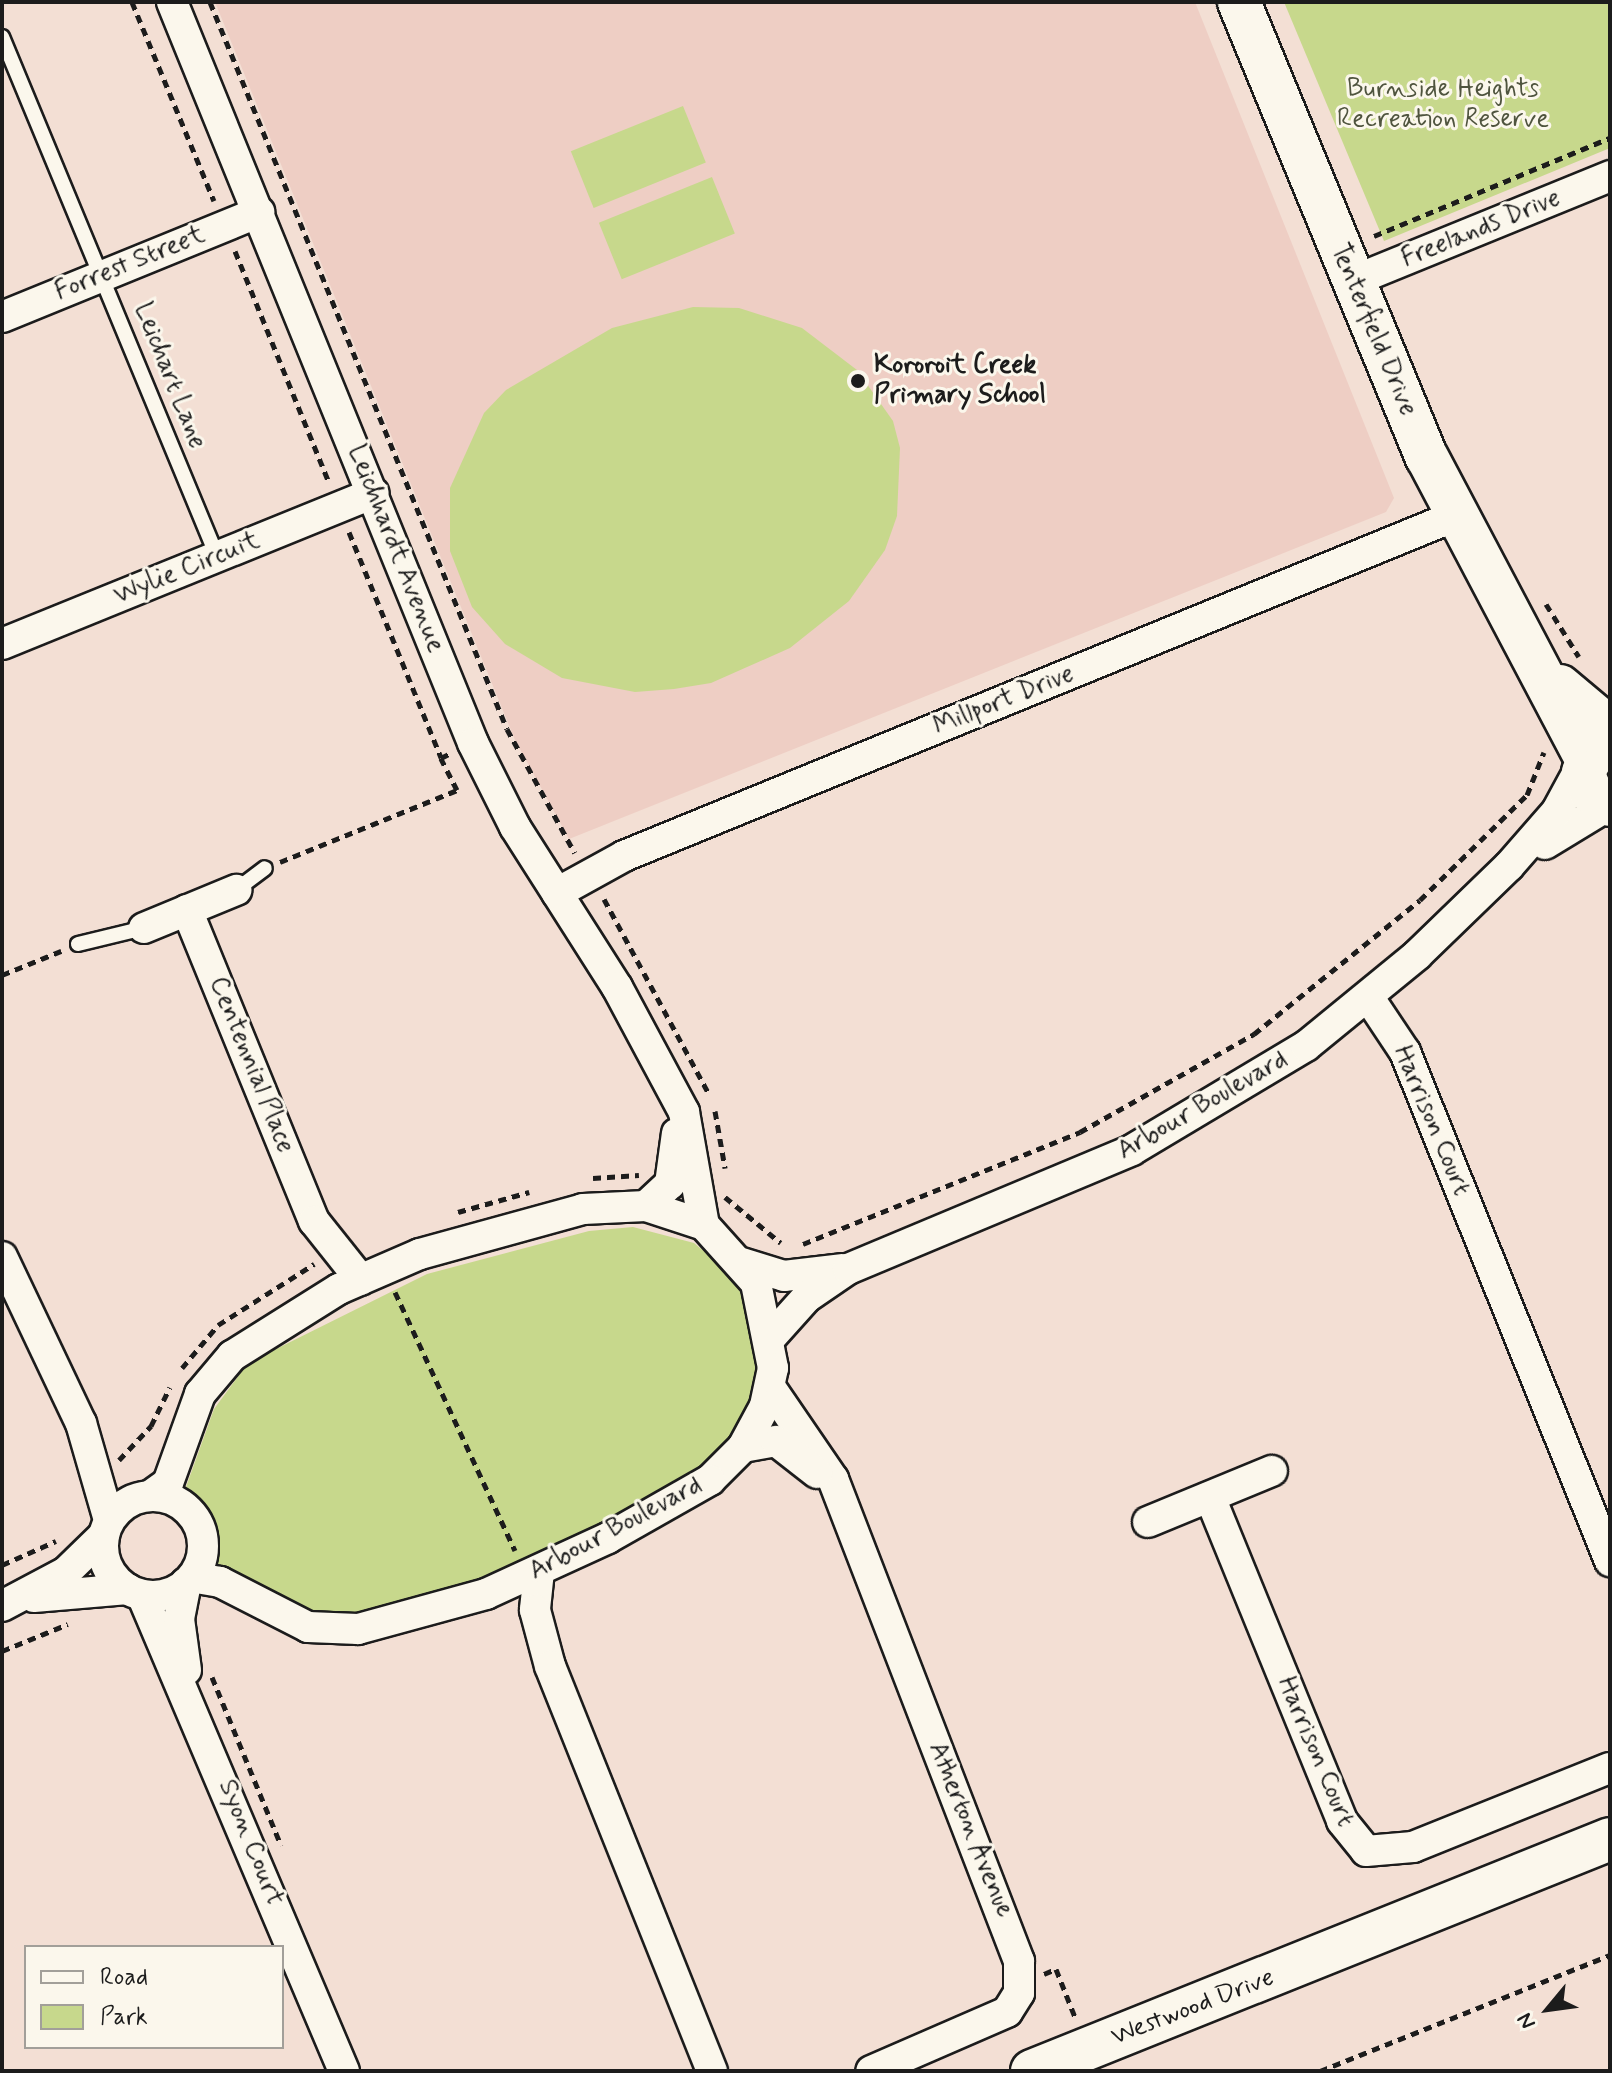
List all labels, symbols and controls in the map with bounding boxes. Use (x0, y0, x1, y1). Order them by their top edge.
park label: Burnside Heights Recreation Reserve (1336, 74, 1550, 136)
street label: Freelands Drive (1397, 183, 1565, 275)
street label: Forrest Street (50, 220, 210, 308)
street label: Tenterfield Drive (1323, 240, 1423, 420)
street label: Leichart Lane (125, 298, 213, 454)
place label: Kororoit Creek Primary School (874, 350, 1046, 412)
marker: Kororoit Creek Primary School (849, 372, 867, 390)
street label: Leichhardt Avenue (341, 444, 449, 654)
street label: Wylie Circuit (112, 527, 262, 611)
street label: Millport Drive (929, 659, 1079, 743)
street label: Centennial Place (201, 972, 301, 1158)
street label: Harrison Court (1384, 1039, 1478, 1203)
street label: Arbour Boulevard (1112, 1045, 1294, 1167)
street label: Arbour Boulevard (524, 1470, 708, 1588)
street label: Harrison Court (1268, 1670, 1362, 1834)
street label: Atherton Avenue (920, 1736, 1020, 1924)
street label: Syon Court (211, 1778, 289, 1908)
legend (24, 1945, 284, 2049)
text: Road (100, 1962, 148, 1993)
street label: Westwood Drive (1108, 1963, 1278, 2053)
north arrow (1508, 1969, 1588, 2049)
text: Park (100, 2002, 148, 2033)
text: N (1511, 2007, 1543, 2034)

